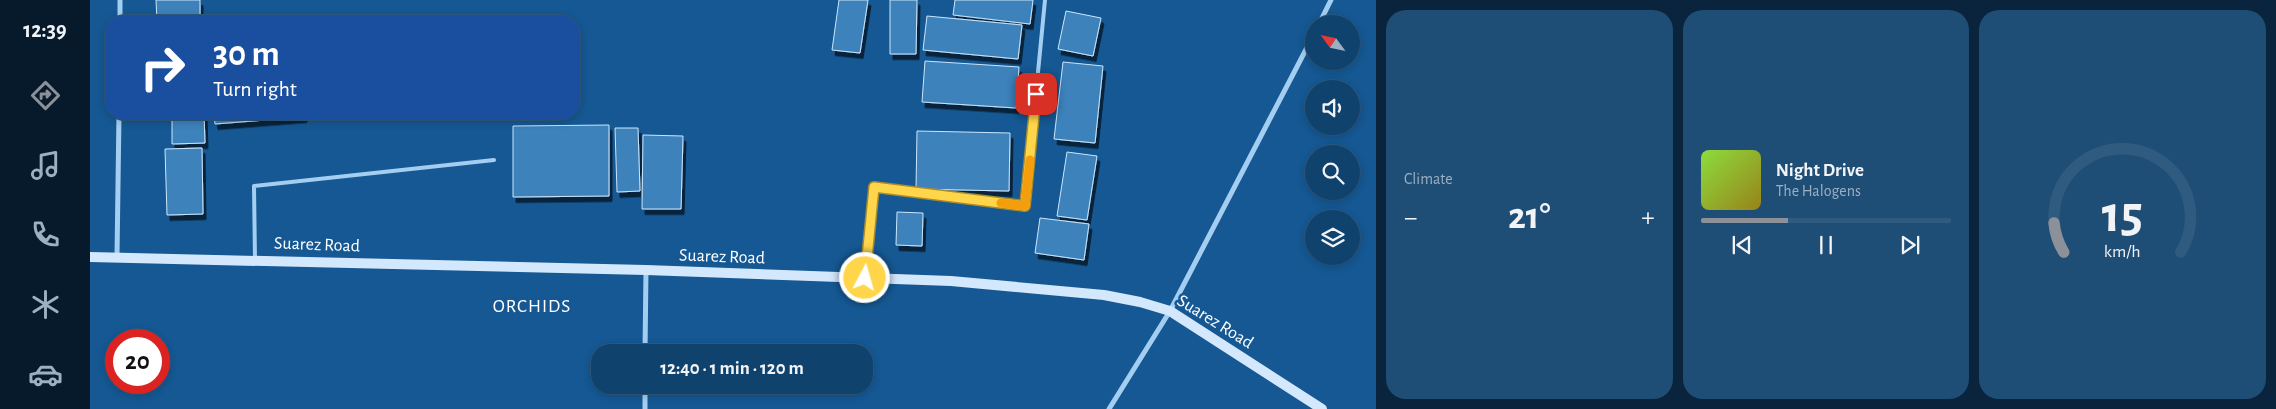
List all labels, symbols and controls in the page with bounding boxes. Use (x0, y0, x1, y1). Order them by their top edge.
north arrow (1305, 15, 1360, 70)
map controls (1305, 15, 1360, 265)
text: 12:39 (23, 19, 67, 41)
icon: right (130, 35, 195, 100)
text: 30 m (213, 37, 280, 72)
pin (1015, 73, 1057, 115)
icon: directions (28, 78, 63, 113)
text: Turn right (213, 78, 297, 100)
icon: arrive (1022, 80, 1050, 108)
button: sound (1305, 80, 1360, 135)
button: search (1305, 145, 1360, 200)
icon: music (28, 148, 63, 183)
text: Night Drive (1776, 161, 1864, 180)
text: Climate (1404, 171, 1453, 187)
text: The Halogens (1776, 183, 1861, 199)
text: 15 (2102, 189, 2143, 241)
text: 21° (1508, 198, 1551, 236)
text: − (1404, 204, 1417, 232)
text: + (1641, 204, 1655, 232)
button: layers (1305, 210, 1360, 265)
icon: phone (28, 217, 63, 252)
icon: previous (1728, 231, 1756, 259)
icon: pause (1812, 231, 1840, 259)
icon: next (1896, 231, 1924, 259)
street label: Suarez Road (274, 235, 360, 255)
text: km/h (2104, 243, 2141, 261)
street label: Suarez Road (679, 247, 765, 267)
position arrow (838, 251, 890, 303)
icon: climate (28, 287, 63, 322)
street label: Suarez Road (1174, 292, 1256, 352)
district label: ORCHIDS (493, 297, 571, 316)
speed limit sign: 20 (105, 329, 170, 394)
icon: car (28, 357, 63, 392)
text: 12:40 · 1 min · 120 m (660, 359, 804, 378)

